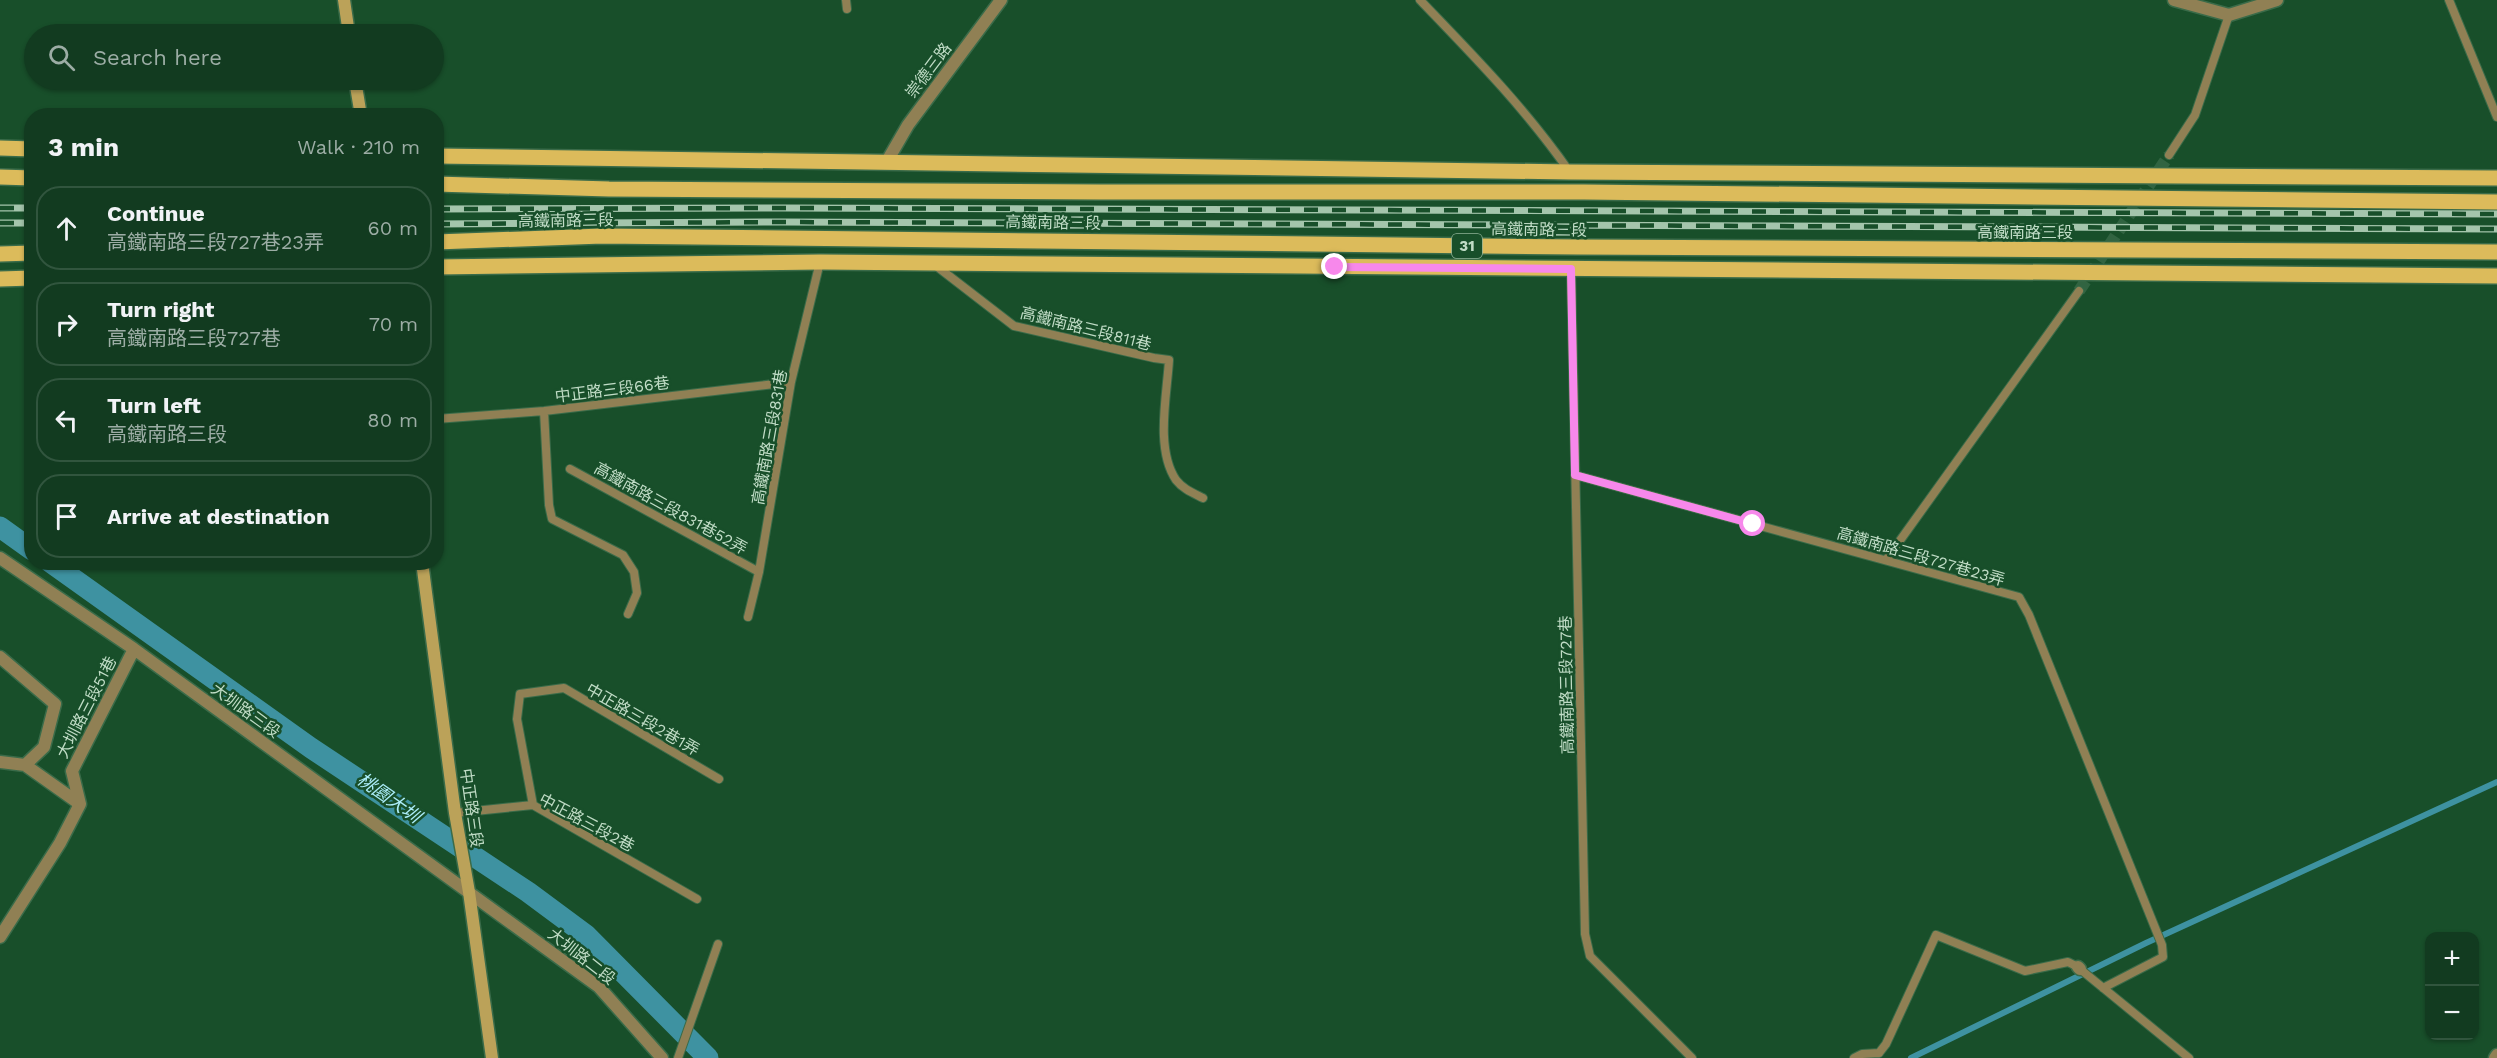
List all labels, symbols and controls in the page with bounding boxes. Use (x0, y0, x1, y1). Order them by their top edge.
search box (24, 24, 444, 90)
street label: 崇德三路 (902, 39, 955, 102)
icon: search (45, 41, 78, 74)
text: Search here (93, 45, 222, 70)
text: 3 min (48, 132, 119, 162)
text: Walk · 210 m (297, 135, 420, 159)
text: Continue (107, 201, 205, 226)
street label: 高鐵南路三段 (518, 210, 614, 231)
icon: ahead (50, 212, 83, 245)
street label: 高鐵南路三段 (1005, 212, 1101, 233)
text: 60 m (368, 216, 418, 240)
street label: 高鐵南路三段 (1491, 219, 1587, 240)
street label: 高鐵南路三段 (1977, 223, 2073, 242)
text: 高鐵南路三段727巷23弄 (107, 230, 324, 254)
road number: 31 (1452, 234, 1482, 258)
route end (1321, 253, 1347, 279)
text: Turn right (107, 297, 214, 322)
street label: 高鐵南路三段811巷 (1018, 303, 1153, 354)
icon: right (50, 308, 83, 341)
text: 70 m (369, 312, 418, 336)
text: 高鐵南路三段727巷 (107, 326, 281, 350)
street label: 高鐵南路三段831巷 (748, 368, 791, 506)
street label: 中正路三段66巷 (554, 373, 671, 406)
text: Turn left (107, 393, 201, 418)
icon: left (50, 404, 83, 437)
text: 80 m (367, 408, 418, 432)
text: 高鐵南路三段 (107, 422, 227, 446)
street label: 高鐵南路三段831巷52弄 (591, 458, 750, 558)
icon: arrive (50, 500, 83, 533)
text: Arrive at destination (107, 504, 330, 529)
route start (1739, 510, 1765, 536)
street label: 高鐵南路三段727巷23弄 (1835, 523, 2007, 590)
street label: 高鐵南路三段727巷 (1556, 615, 1577, 755)
street label: 大圳路三段51巷 (53, 653, 120, 761)
street label: 大圳路三段 (208, 679, 284, 742)
street label: 中正路三段2巷1弄 (583, 679, 703, 760)
street label: 中正路三段 (457, 767, 486, 849)
water label: 桃園大圳 (354, 768, 427, 829)
street label: 中正路三段2巷 (536, 789, 638, 856)
street label: 大圳路二段 (544, 924, 619, 989)
map controls (2425, 932, 2479, 1040)
button: + (2425, 932, 2479, 986)
button: − (2425, 986, 2479, 1040)

